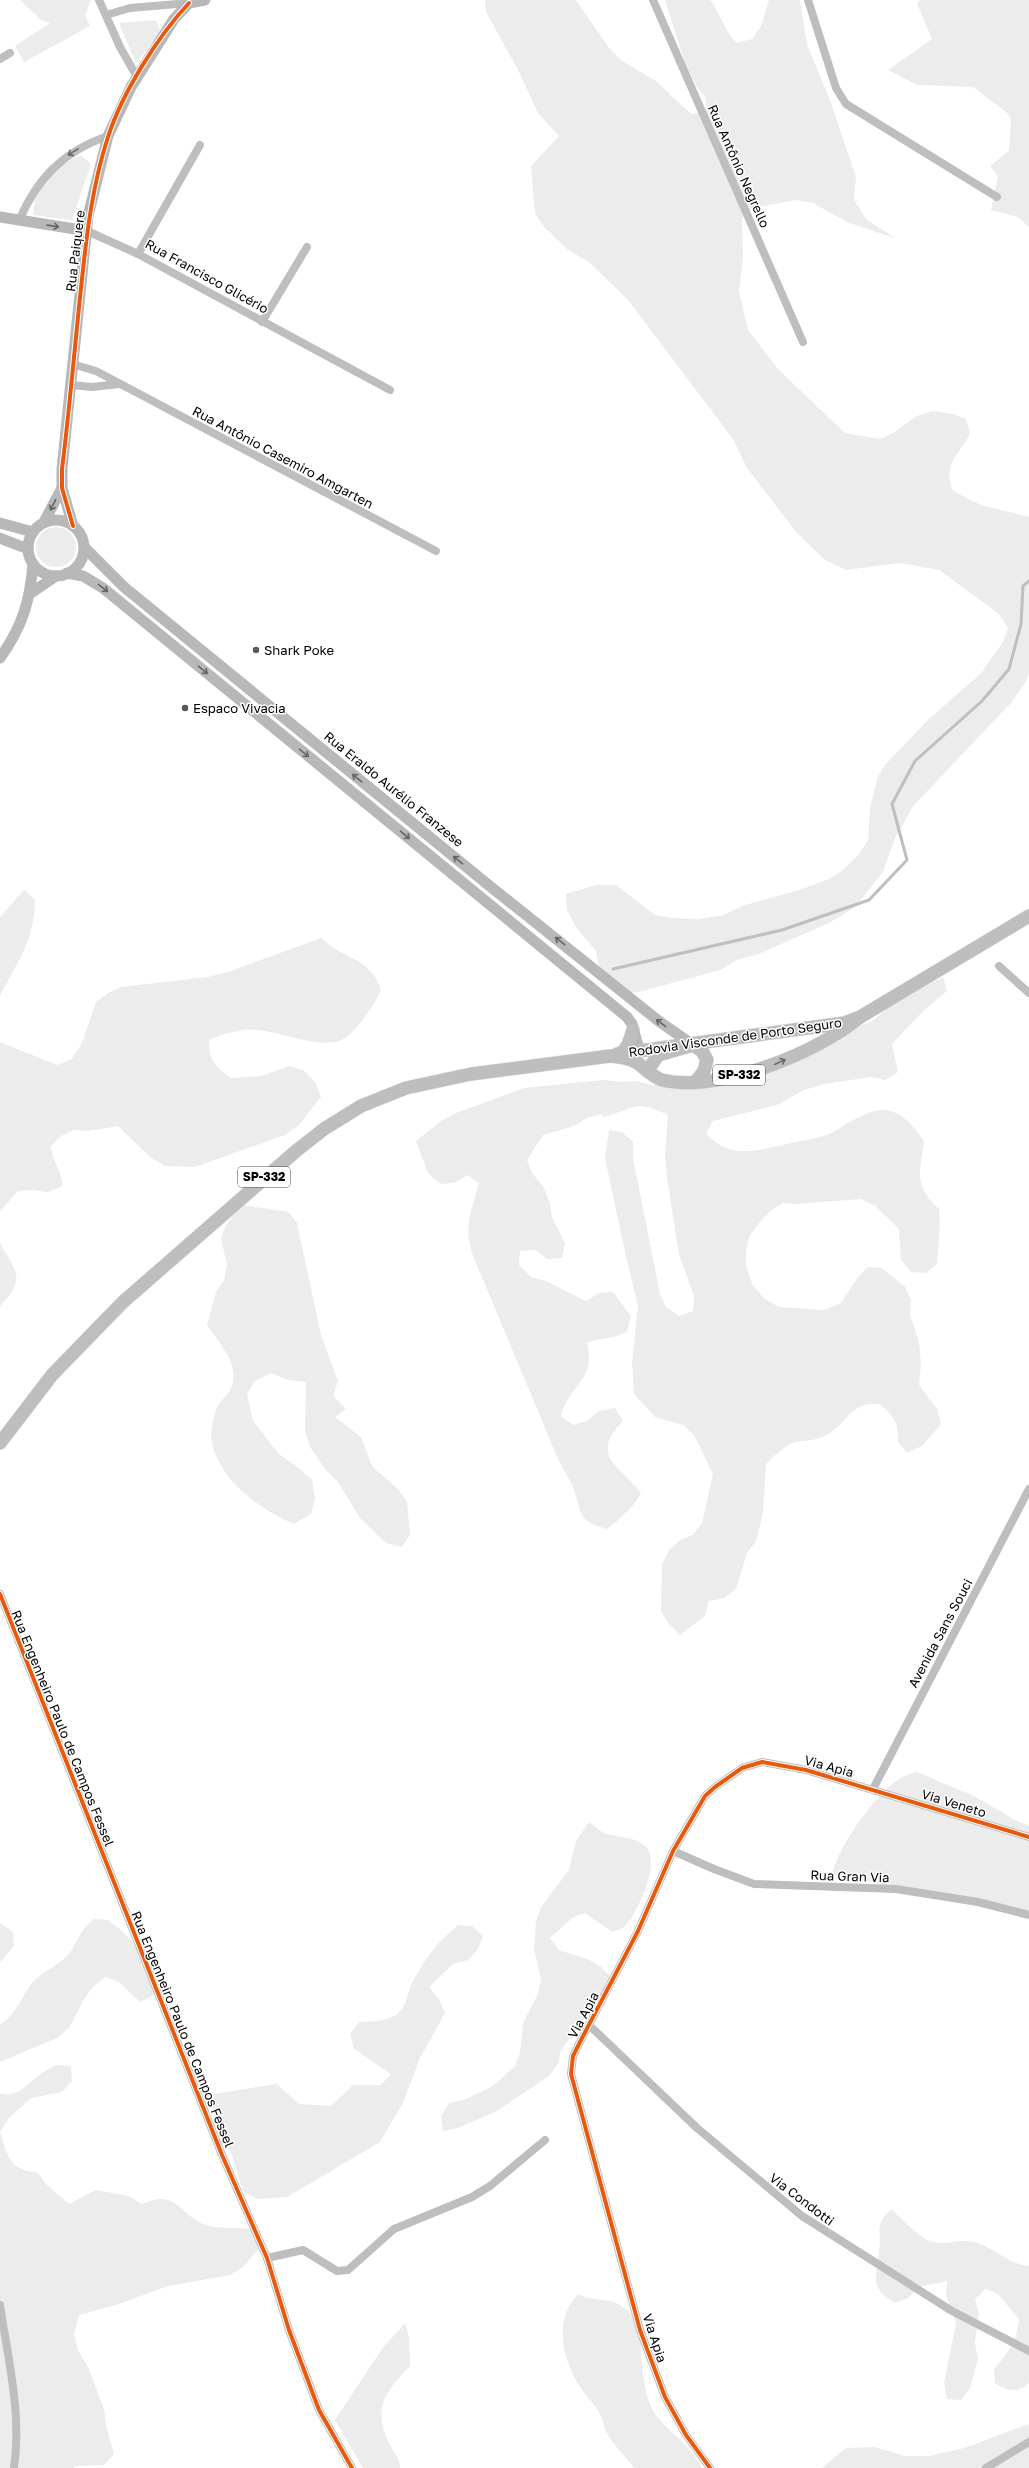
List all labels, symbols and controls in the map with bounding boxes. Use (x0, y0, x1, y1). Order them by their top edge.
street label: Rua Antônio Negrello (705, 102, 773, 230)
one-way arrow (67, 149, 79, 157)
street label: Rua Paiquere (62, 209, 88, 293)
one-way arrow (46, 222, 59, 230)
street label: Rua Francisco Glicério (143, 235, 272, 317)
street label: Rua Antônio Casemiro Amgarten (190, 402, 376, 512)
one-way arrow (49, 499, 56, 511)
one-way arrow (97, 584, 108, 592)
place label: Shark Poke (264, 642, 334, 658)
marker: Shark Poke (251, 645, 261, 655)
one-way arrow (198, 666, 208, 675)
place label: Espaco Vivacia (193, 700, 286, 716)
marker: Espaco Vivacia (180, 703, 190, 713)
street label: Rua Eraldo Aurélio Franzese (321, 728, 467, 850)
one-way arrow (298, 748, 309, 757)
one-way arrow (352, 773, 363, 782)
one-way arrow (399, 830, 410, 839)
one-way arrow (453, 856, 463, 865)
one-way arrow (554, 937, 565, 945)
street label: Rodovia Visconde de Porto Seguro (627, 1014, 843, 1060)
one-way arrow (655, 1019, 666, 1027)
one-way arrow (773, 1058, 785, 1065)
road number: SP-332 (713, 1065, 765, 1085)
road number: SP-332 (238, 1167, 290, 1187)
street label: Avenida Sans Souci (905, 1576, 975, 1690)
street label: Rua Engenheiro Paulo de Campos Fessel (8, 1608, 118, 1848)
street label: Via Apia (803, 1752, 855, 1780)
street label: Via Veneto (920, 1786, 988, 1820)
street label: Rua Gran Via (810, 1867, 890, 1885)
street label: Rua Engenheiro Paulo de Campos Fessel (128, 1909, 238, 2149)
street label: Via Apia (564, 1989, 602, 2041)
street label: Via Condotti (766, 2169, 838, 2229)
street label: Via Apia (640, 2312, 670, 2364)

